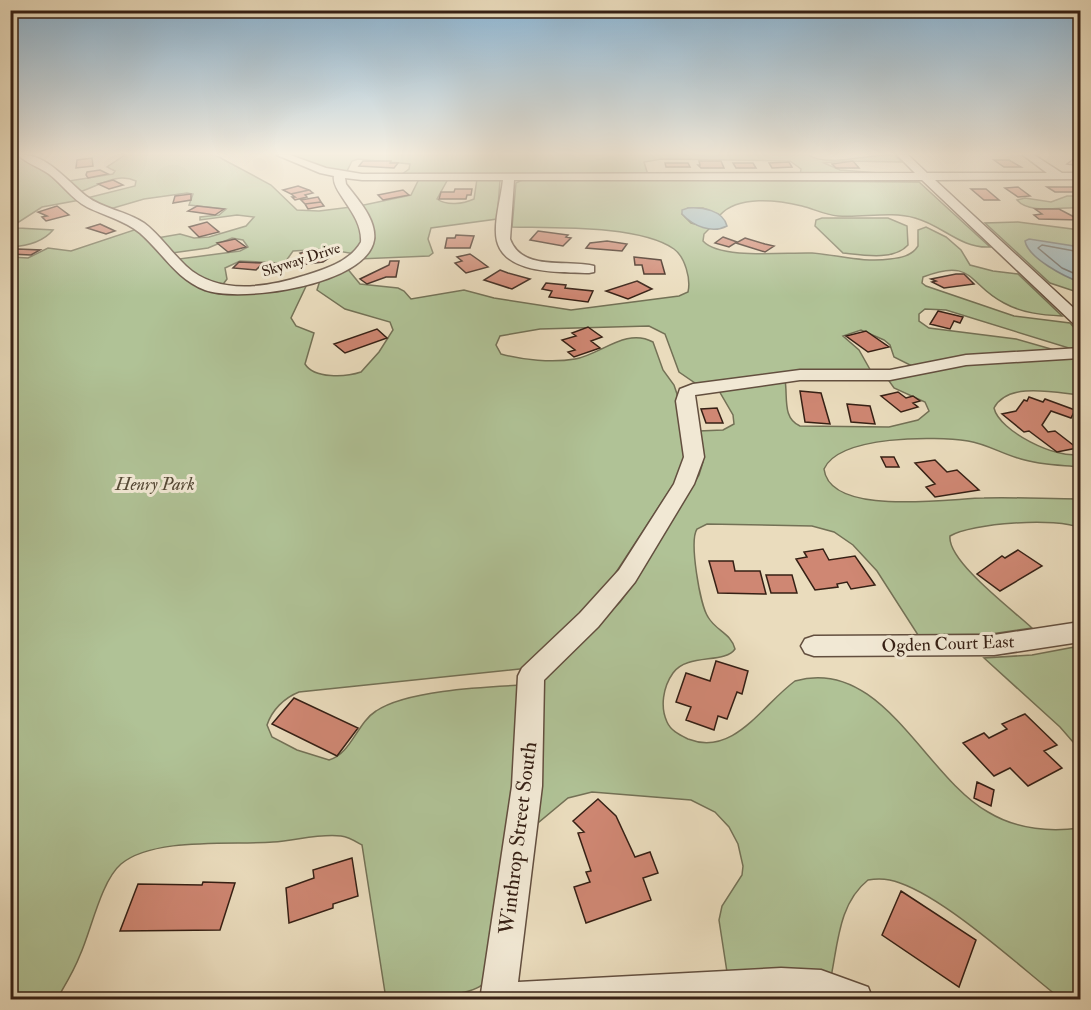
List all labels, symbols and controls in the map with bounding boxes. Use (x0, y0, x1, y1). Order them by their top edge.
street label: Skyway Drive (259, 238, 343, 282)
park label: Henry Park (114, 473, 195, 496)
street label: Ogden Court East (881, 630, 1015, 658)
street label: Winthrop Street South (493, 740, 543, 937)

